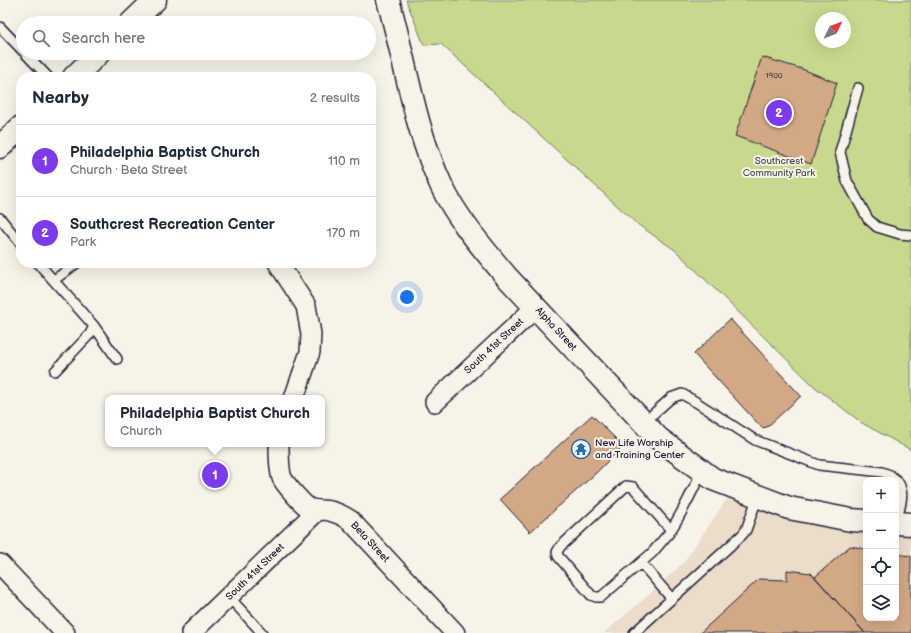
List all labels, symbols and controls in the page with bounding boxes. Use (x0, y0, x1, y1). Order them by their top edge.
north arrow (815, 12, 851, 48)
search box (16, 16, 376, 60)
icon: search (30, 27, 52, 49)
text: Search here (62, 29, 145, 48)
house number: 1900 (765, 71, 783, 80)
text: Nearby (32, 88, 89, 108)
text: 2 results (310, 90, 360, 106)
pin: 2 (766, 98, 792, 128)
text: Philadelphia Baptist Church (70, 143, 260, 162)
text: 1 (42, 153, 48, 169)
text: 110 m (328, 153, 360, 169)
park label: Southcrest Community Park (743, 155, 815, 179)
text: Church · Beta Street (70, 162, 187, 178)
text: Southcrest Recreation Center (70, 215, 275, 234)
text: 2 (41, 225, 49, 241)
text: 170 m (327, 225, 360, 241)
text: Park (70, 234, 96, 250)
your location (397, 287, 417, 307)
street label: Alpha Street (533, 305, 579, 353)
street label: South 41st Street (462, 316, 526, 376)
popup (105, 395, 325, 447)
text: Philadelphia Baptist Church (120, 404, 310, 423)
text: Church (120, 423, 162, 439)
place label: New Life Worship and Training Center (595, 437, 685, 461)
temple icon: New Life Worship and Training Center (570, 438, 592, 460)
pin: 1 (202, 460, 228, 490)
map controls (863, 477, 899, 621)
button: + (863, 477, 899, 513)
button: − (863, 513, 899, 549)
street label: Beta Street (348, 519, 392, 565)
street label: South 41st Street (223, 541, 287, 603)
button: locate (863, 549, 899, 585)
button: layers (863, 585, 899, 621)

